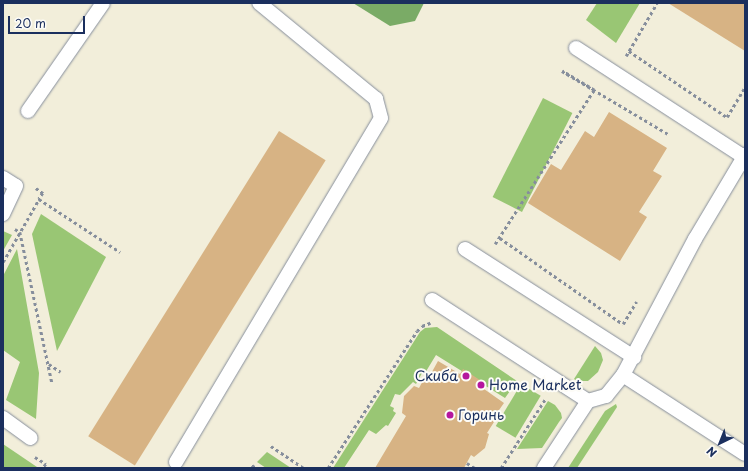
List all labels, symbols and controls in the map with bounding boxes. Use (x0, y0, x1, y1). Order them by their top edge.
scale bar (10, 8, 87, 34)
text: 20 m (15, 14, 46, 32)
place label: Скиба (415, 368, 458, 384)
marker: Скиба (461, 371, 471, 381)
place label: Home Market (489, 377, 582, 393)
marker: Home Market (476, 380, 486, 390)
place label: Горинь (458, 407, 504, 423)
marker: Горинь (445, 410, 455, 420)
north arrow (700, 423, 740, 463)
text: N (702, 443, 720, 461)

